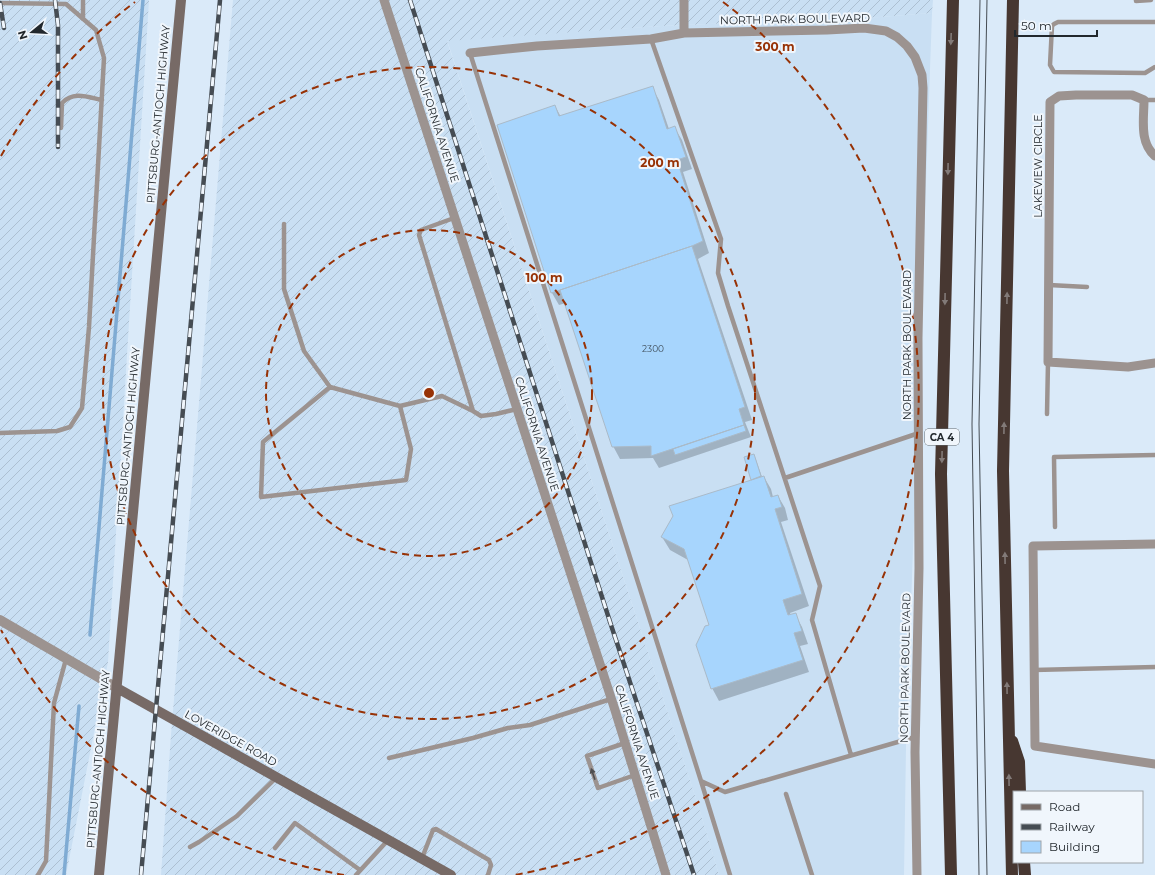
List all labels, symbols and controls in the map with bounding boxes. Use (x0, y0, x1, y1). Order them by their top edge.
street label: NORTH PARK BOULEVARD (720, 11, 870, 27)
north arrow (12, 12, 52, 52)
scale bar (1015, 12, 1097, 38)
text: 50 m (1021, 18, 1052, 33)
street label: PITTSBURG-ANTIOCH HIGHWAY (143, 24, 173, 204)
text: N (14, 29, 31, 41)
one-way arrow (948, 33, 955, 45)
text: 300 m (754, 39, 795, 54)
street label: CALIFORNIA AVENUE (412, 66, 462, 184)
street label: LAKEVIEW CIRCLE (1031, 114, 1045, 218)
text: 200 m (640, 155, 680, 170)
one-way arrow (945, 163, 952, 175)
text: 100 m (526, 270, 562, 285)
street label: NORTH PARK BOULEVARD (900, 270, 914, 420)
one-way arrow (1004, 291, 1010, 304)
one-way arrow (942, 293, 949, 305)
house number: 2300 (642, 343, 664, 354)
street label: PITTSBURG-ANTIOCH HIGHWAY (113, 346, 143, 526)
street label: CALIFORNIA AVENUE (512, 375, 562, 493)
centre of rings (422, 386, 436, 400)
one-way arrow (1001, 421, 1007, 434)
road number: CA 4 (925, 429, 959, 445)
one-way arrow (939, 451, 945, 464)
one-way arrow (1002, 551, 1008, 564)
street label: NORTH PARK BOULEVARD (897, 593, 913, 743)
street label: PITTSBURG-ANTIOCH HIGHWAY (83, 669, 113, 849)
one-way arrow (1004, 681, 1010, 694)
street label: CALIFORNIA AVENUE (612, 683, 662, 801)
street label: LOVERIDGE ROAD (182, 707, 280, 769)
one-way arrow (590, 768, 596, 780)
one-way arrow (1006, 773, 1012, 786)
legend (1013, 791, 1143, 863)
text: Road (1049, 799, 1080, 814)
text: Railway (1049, 819, 1095, 834)
text: Building (1049, 839, 1100, 854)

